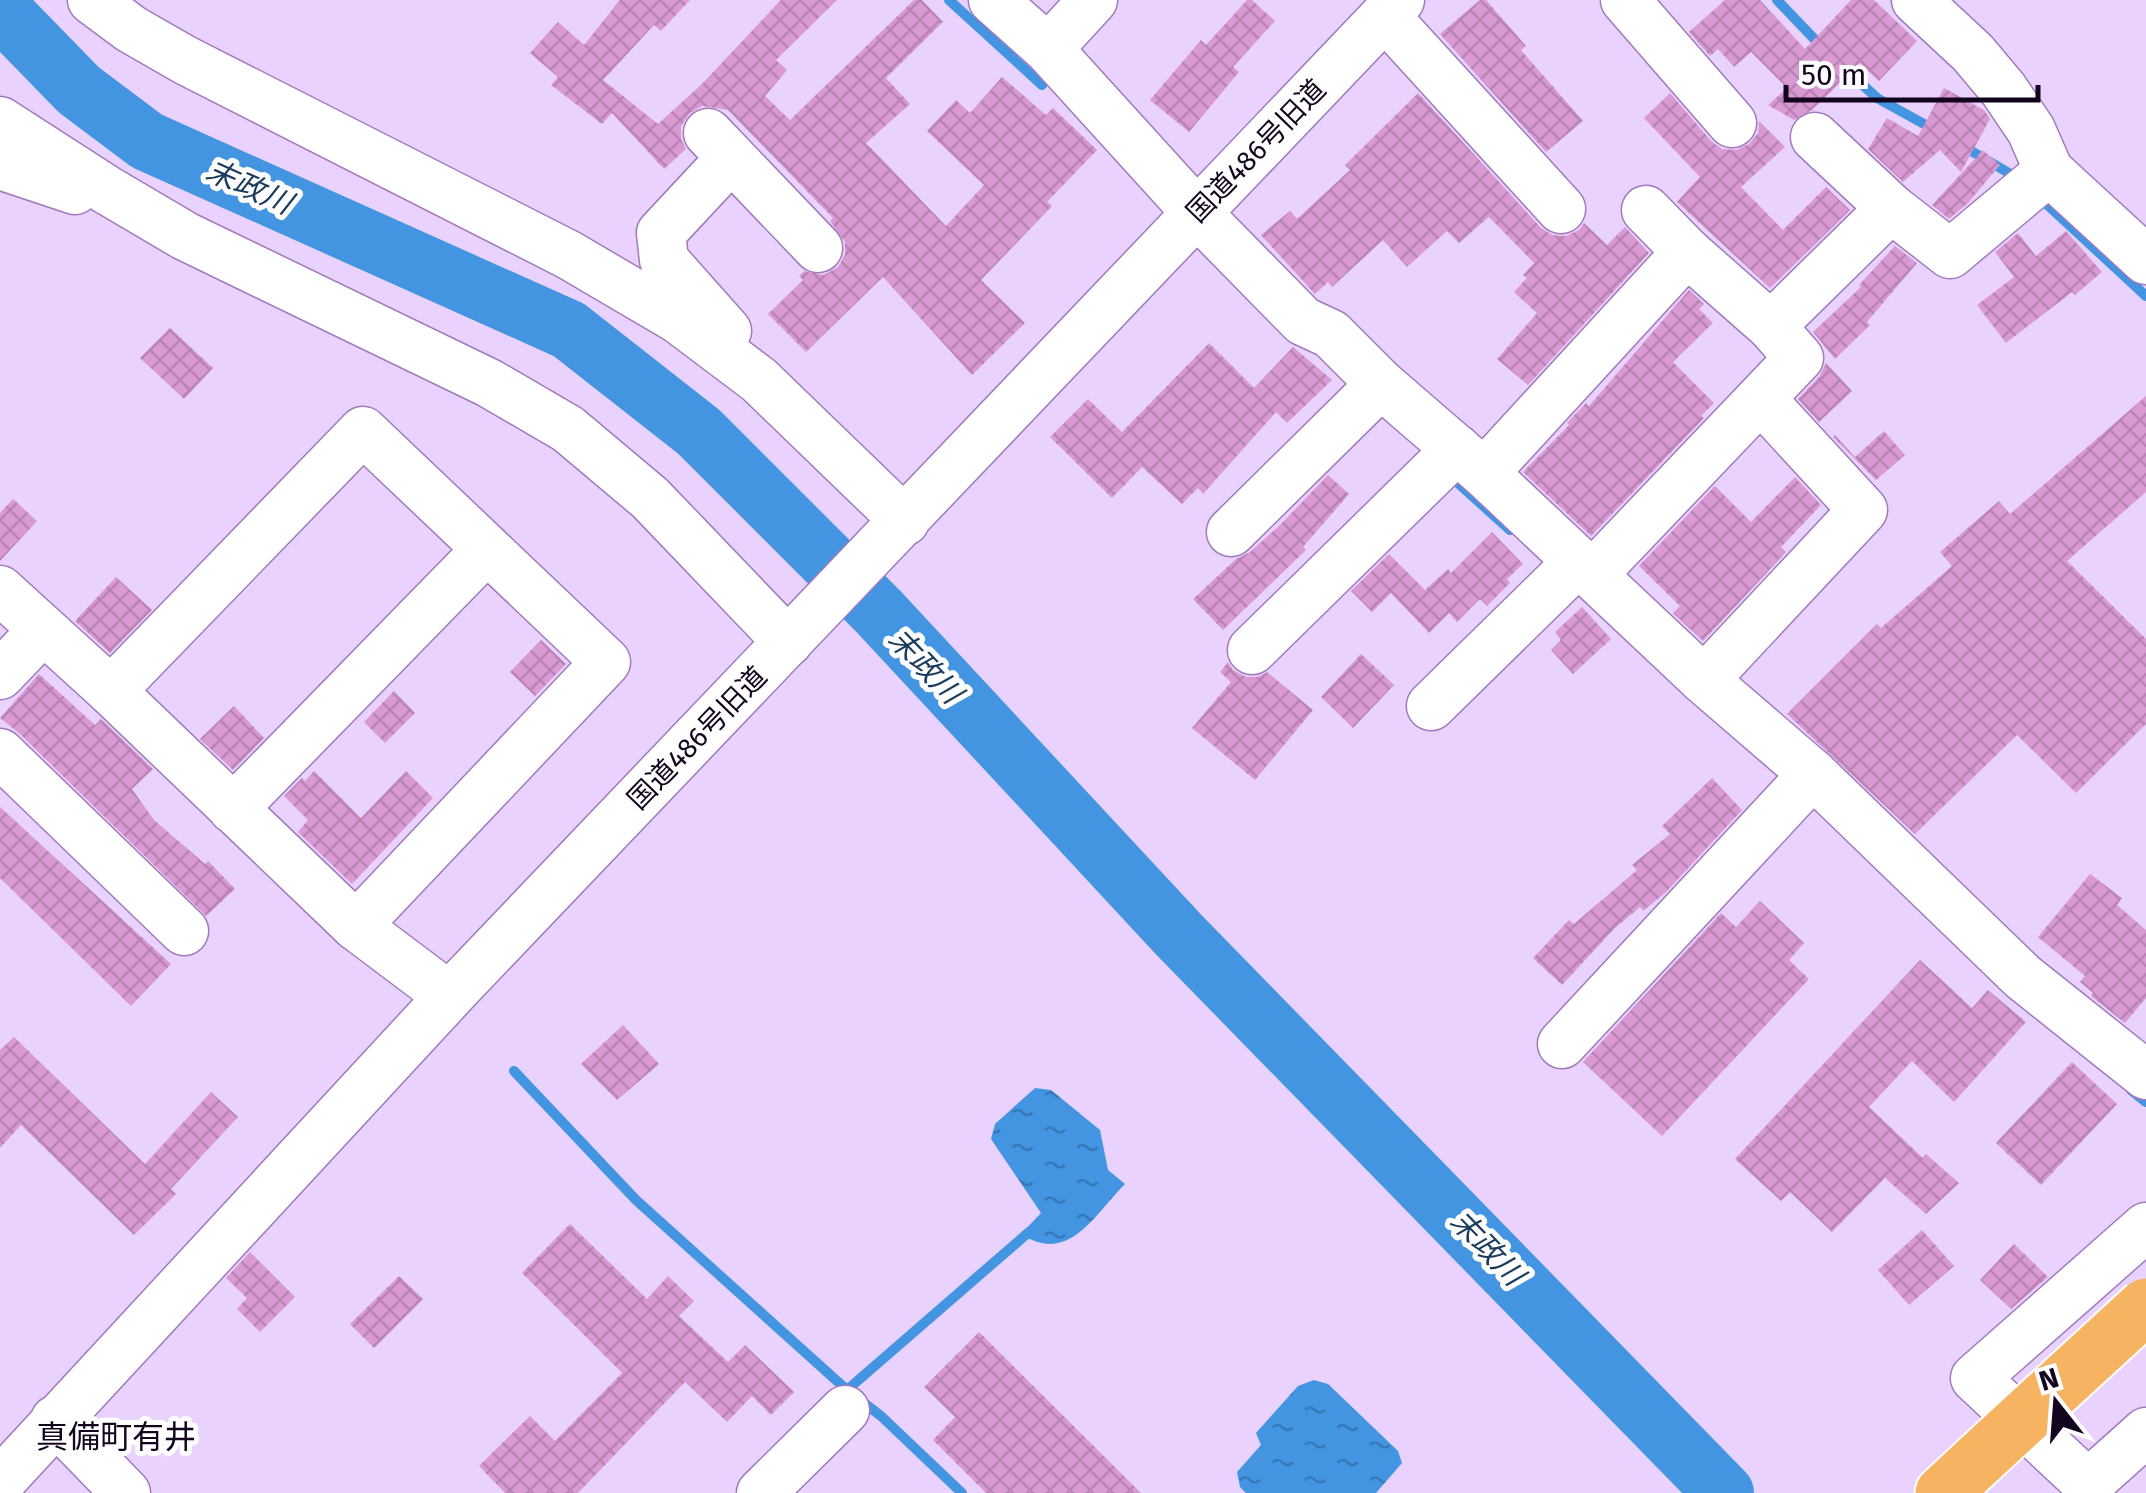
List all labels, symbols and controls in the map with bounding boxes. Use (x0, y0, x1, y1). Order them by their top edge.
scale bar (1786, 40, 2038, 102)
text: 50 m (1801, 57, 1866, 93)
street label: 国道486号旧道 (1180, 73, 1332, 229)
water label: 末政川 (201, 152, 300, 223)
water label: 末政川 (881, 621, 971, 713)
street label: 国道486号旧道 (621, 660, 773, 816)
water label: 末政川 (1443, 1203, 1533, 1295)
north arrow (2006, 1353, 2106, 1453)
text: N (2035, 1361, 2063, 1398)
district label: 真備町有井 (36, 1418, 196, 1456)

